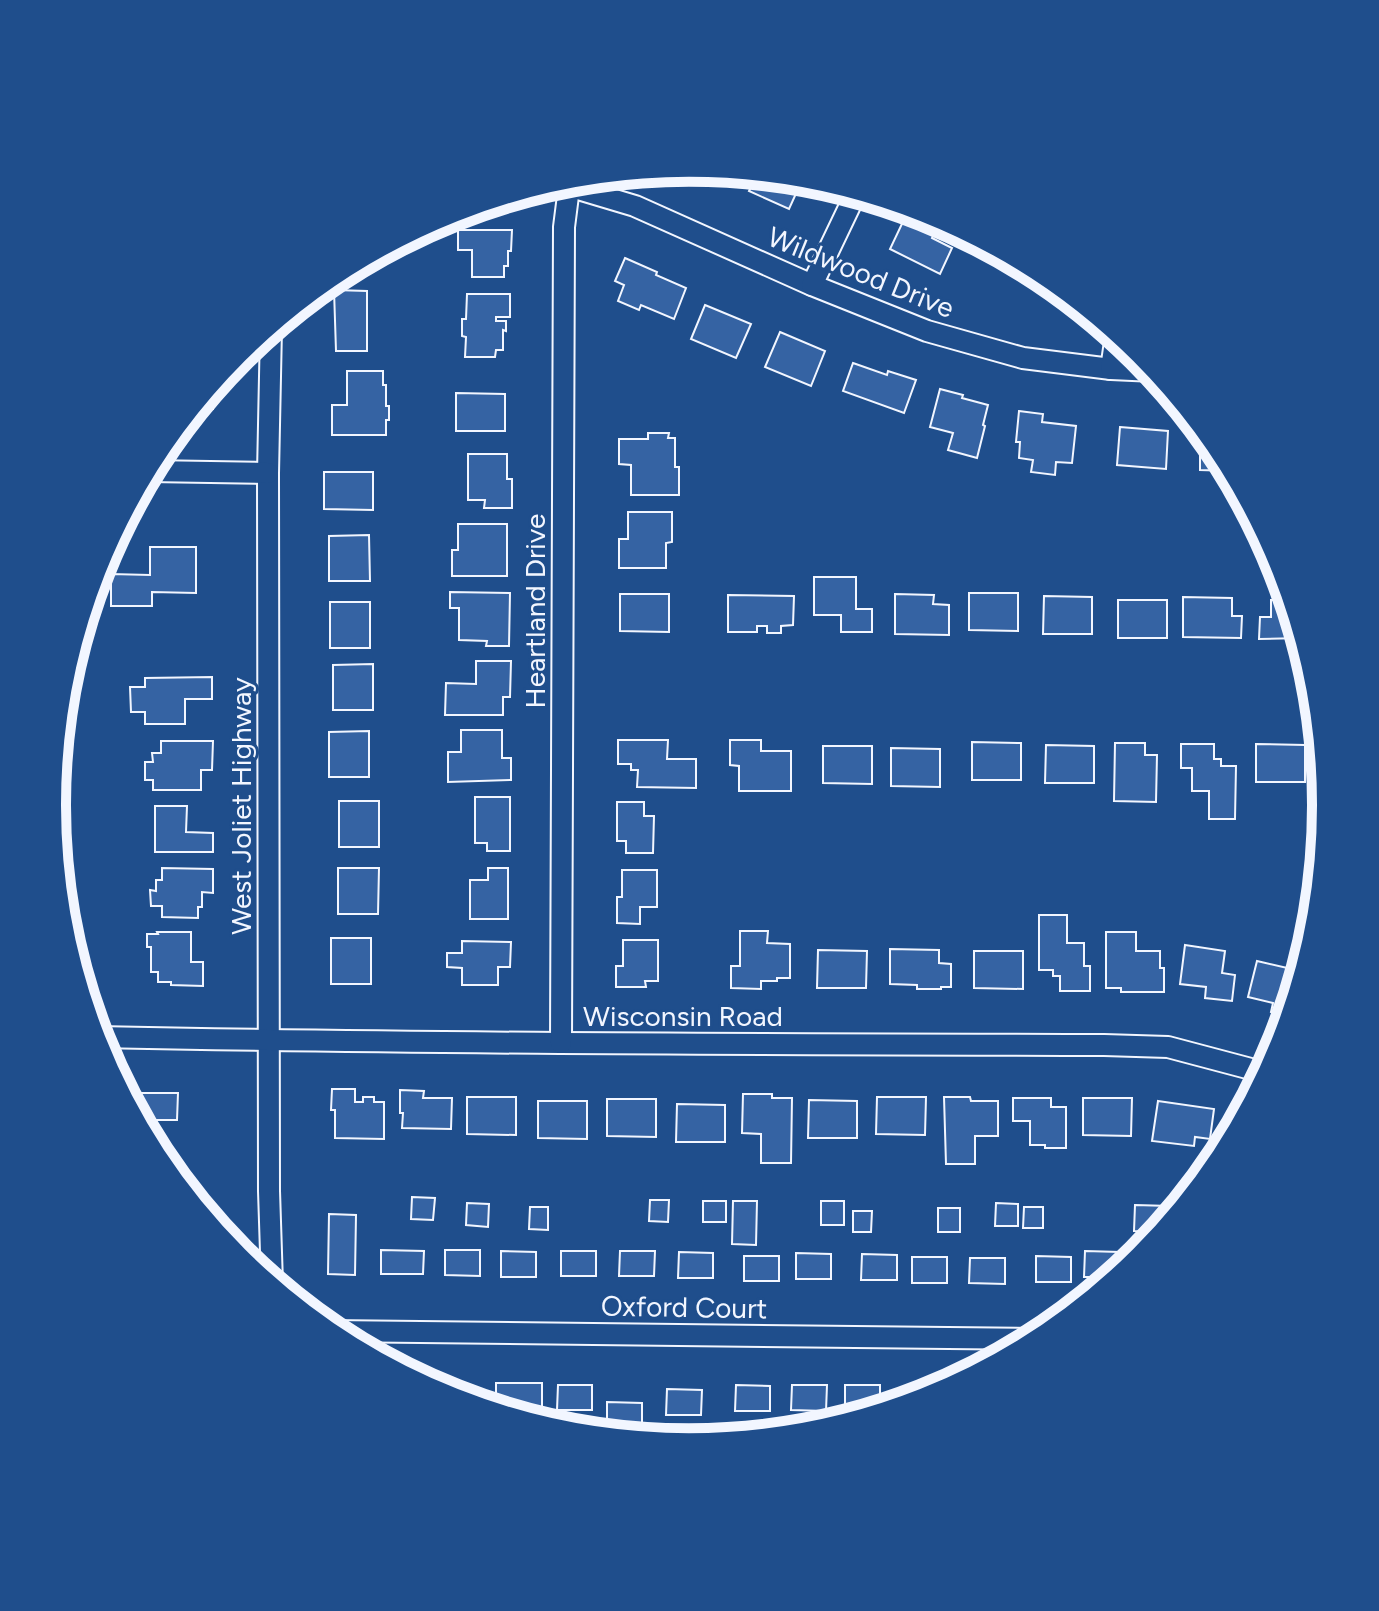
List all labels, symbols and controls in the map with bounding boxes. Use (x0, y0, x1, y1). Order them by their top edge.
street label: Wildwood Drive (763, 219, 959, 325)
street label: Heartland Drive (518, 514, 552, 708)
street label: West Joliet Highway (224, 677, 258, 935)
street label: Wisconsin Road (583, 999, 783, 1033)
street label: Oxford Court (601, 1289, 767, 1325)

